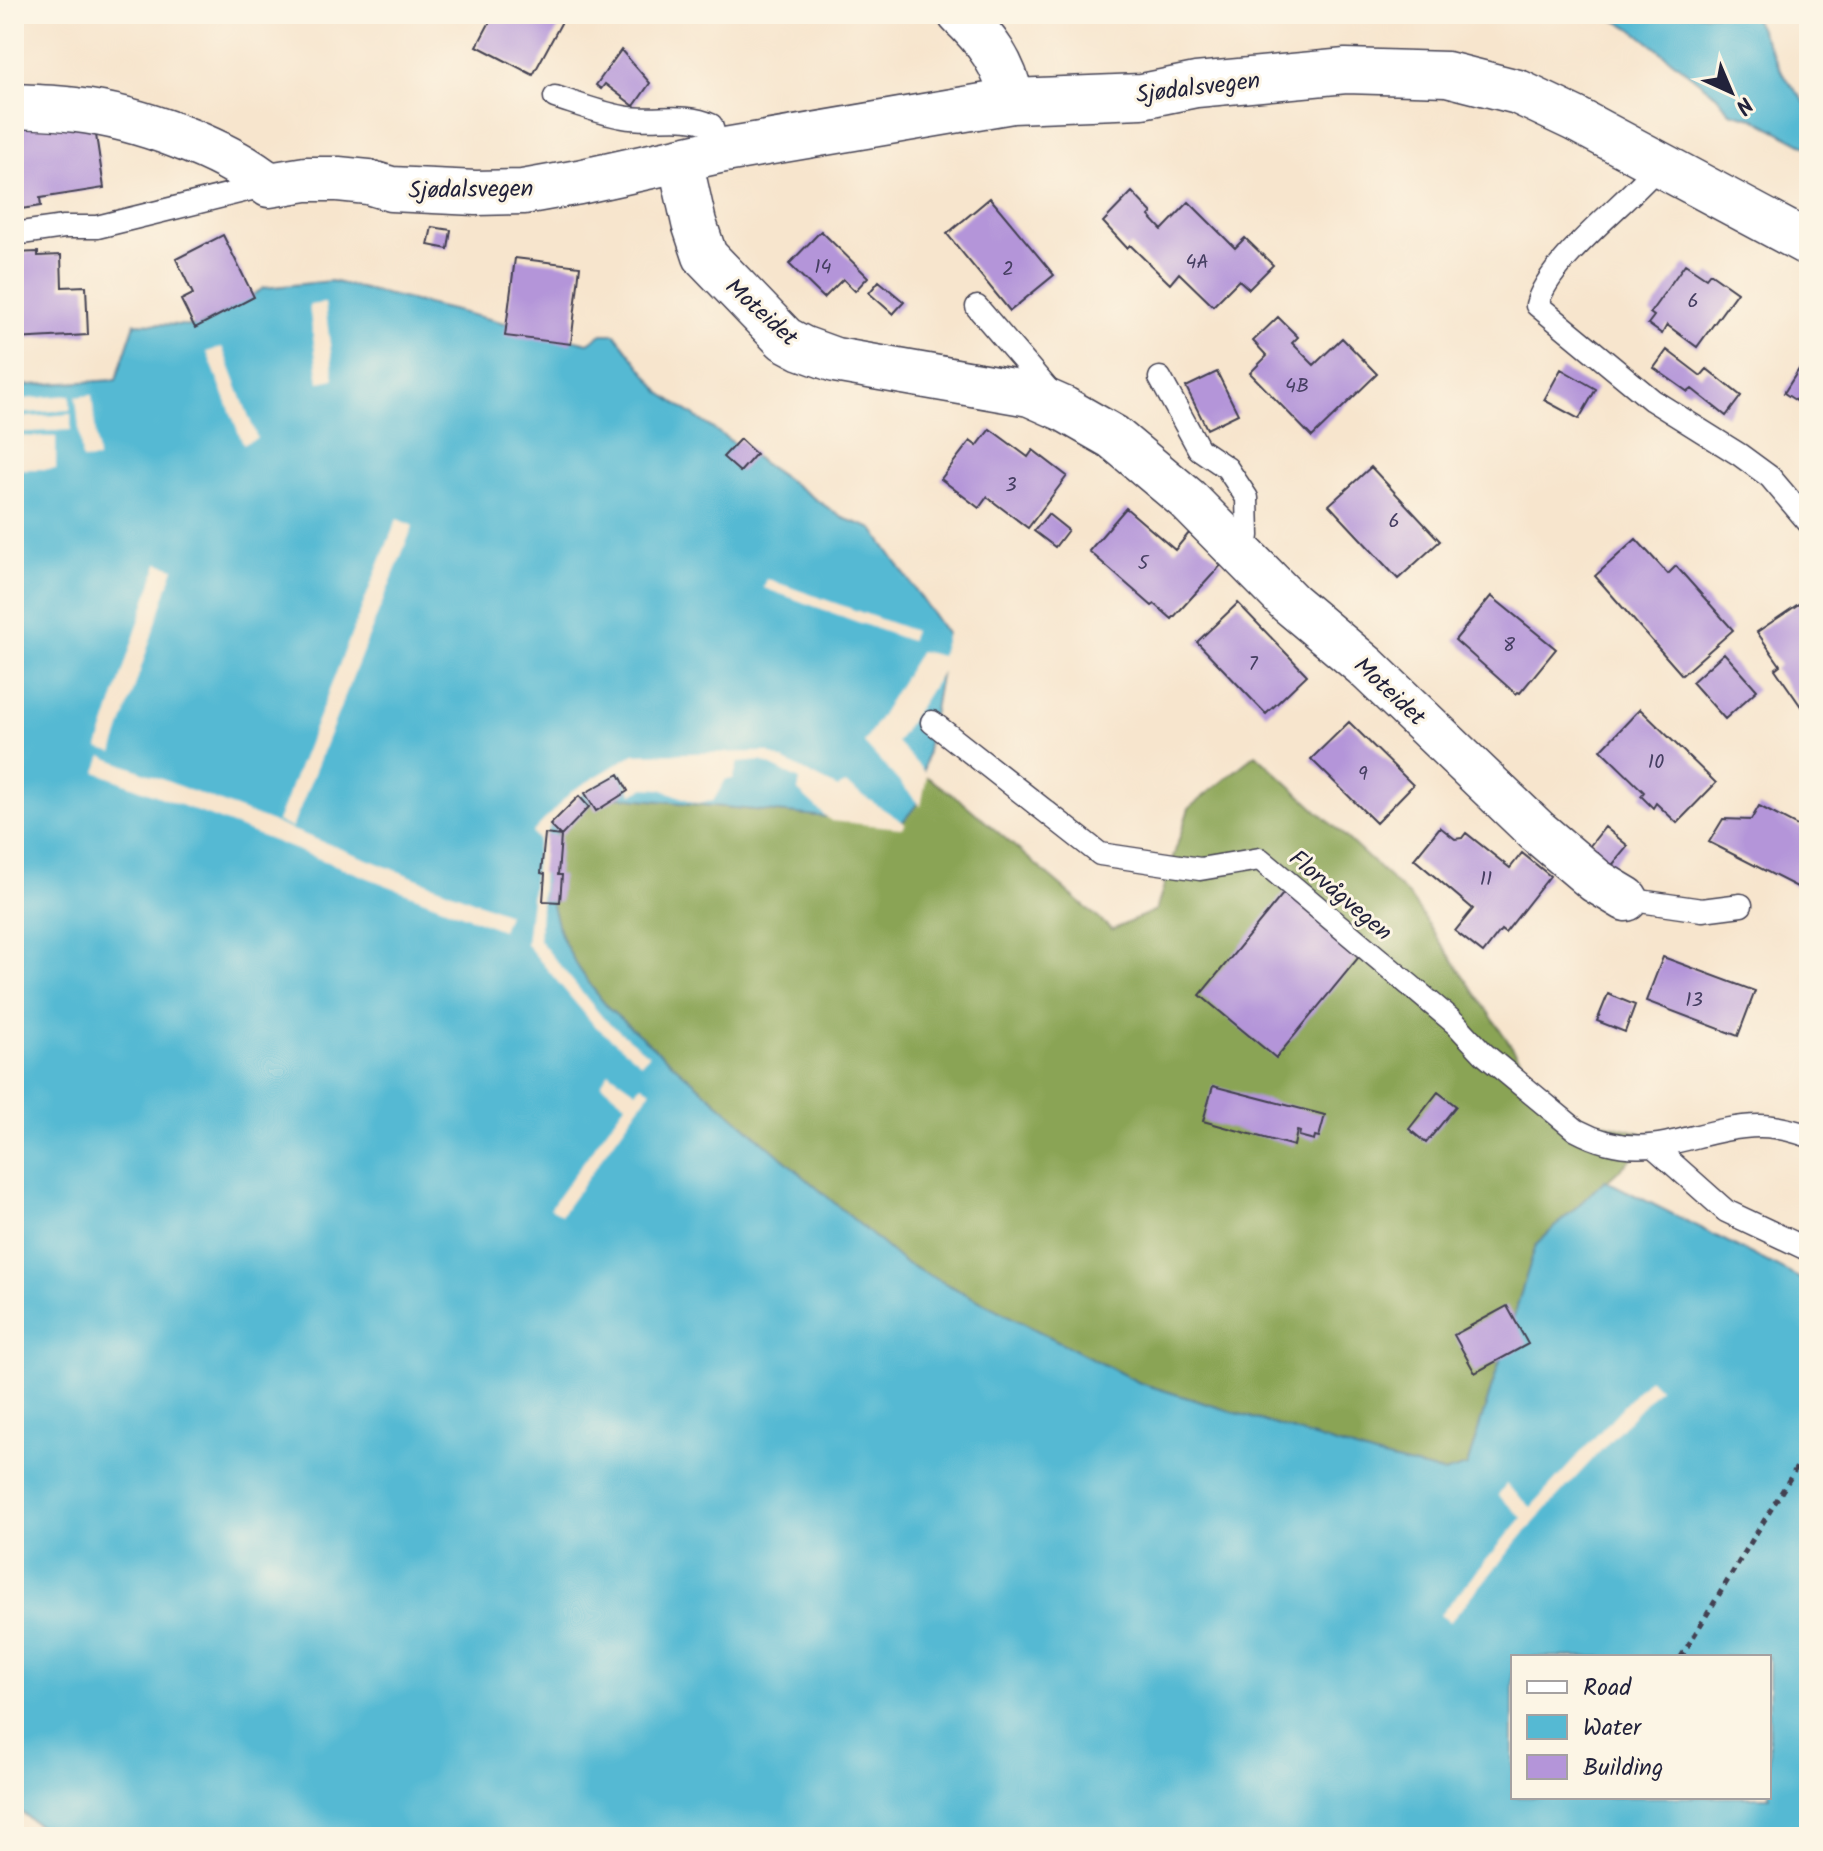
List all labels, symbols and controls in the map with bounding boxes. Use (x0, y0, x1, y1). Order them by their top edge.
north arrow (1691, 52, 1771, 132)
street label: Sjødalsvegen (1134, 62, 1263, 115)
text: N (1726, 87, 1760, 122)
street label: Sjødalsvegen (408, 170, 534, 211)
house number: 4A (1185, 247, 1209, 279)
house number: 14 (814, 252, 832, 284)
house number: 2 (1002, 254, 1014, 286)
street label: Moteidet (715, 269, 807, 357)
house number: 6 (1687, 286, 1699, 318)
house number: 4B (1285, 371, 1309, 403)
house number: 3 (1005, 470, 1017, 502)
house number: 6 (1388, 506, 1400, 538)
house number: 5 (1138, 548, 1150, 580)
house number: 8 (1503, 630, 1516, 662)
street label: Moteidet (1344, 648, 1435, 737)
house number: 7 (1248, 649, 1258, 681)
house number: 10 (1648, 747, 1664, 779)
house number: 9 (1358, 759, 1368, 791)
street label: Florvågvegen (1279, 841, 1401, 952)
house number: 11 (1480, 864, 1492, 896)
house number: 13 (1685, 985, 1703, 1017)
legend (1511, 1655, 1771, 1799)
text: Road (1583, 1669, 1632, 1708)
text: Water (1583, 1709, 1643, 1748)
text: Building (1583, 1749, 1663, 1788)

